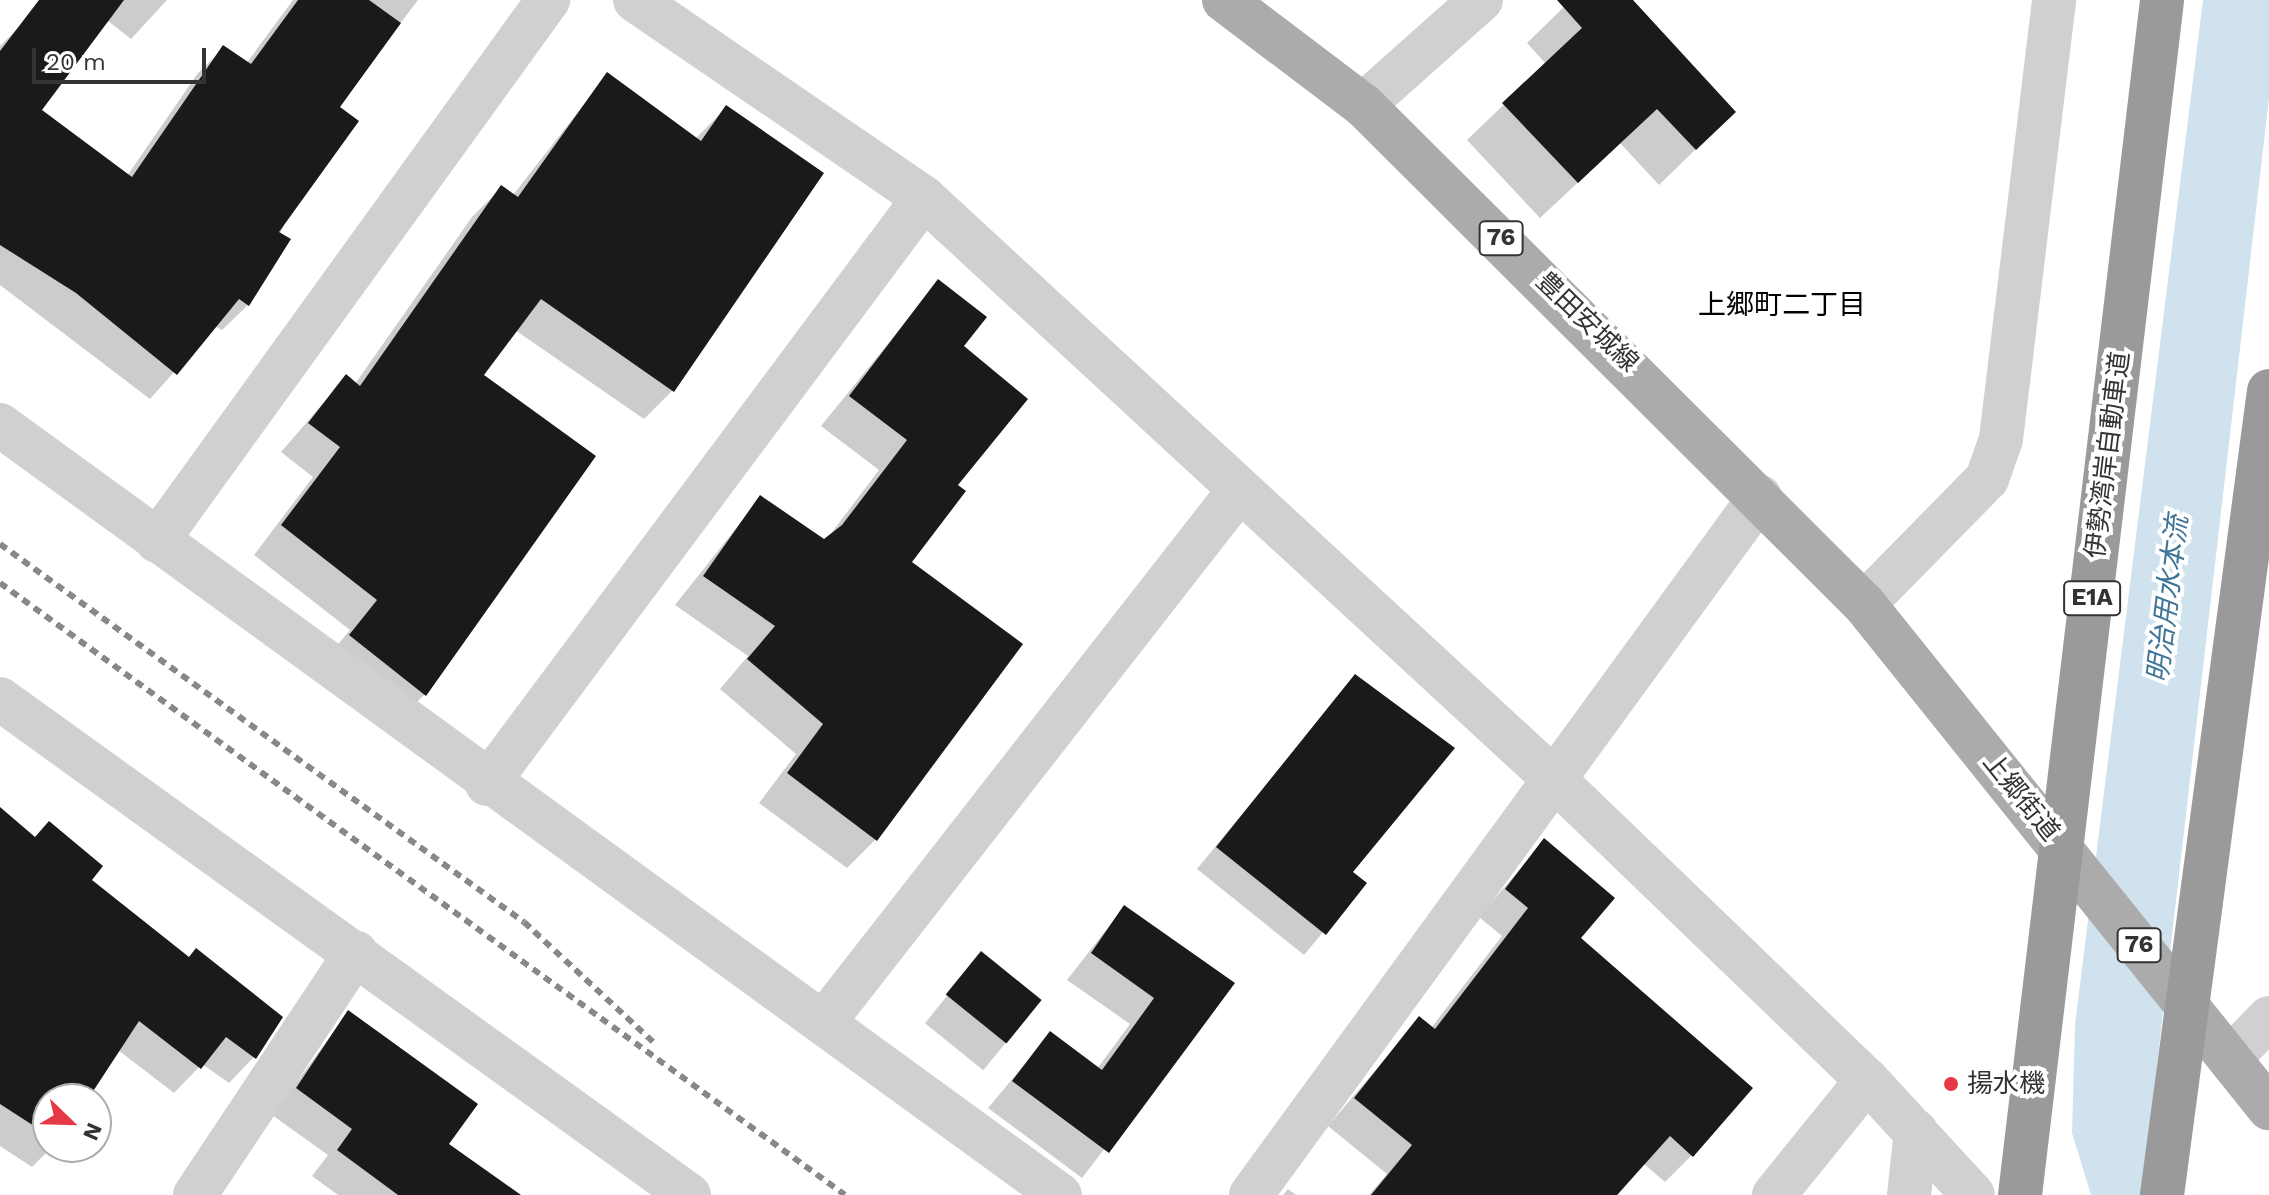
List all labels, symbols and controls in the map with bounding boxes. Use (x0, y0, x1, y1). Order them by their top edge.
scale bar (36, 32, 210, 82)
text: 20 m (46, 48, 106, 76)
road number: 76 (1477, 218, 1525, 258)
street label: 豊田安城線 (1529, 266, 1645, 378)
district label: 上郷町二丁目 (1698, 288, 1866, 322)
street label: 伊勢湾岸自動車道 (2080, 350, 2136, 560)
water label: 明治用水本流 (2141, 514, 2195, 684)
road number: E1A (2062, 578, 2122, 618)
street label: 上郷街道 (1976, 747, 2066, 847)
road number: 76 (2115, 925, 2163, 965)
place label: 揚水機 (1967, 1068, 2045, 1100)
marker: 揚水機 (1942, 1075, 1960, 1093)
north arrow (32, 1083, 112, 1163)
text: N (78, 1119, 107, 1144)

